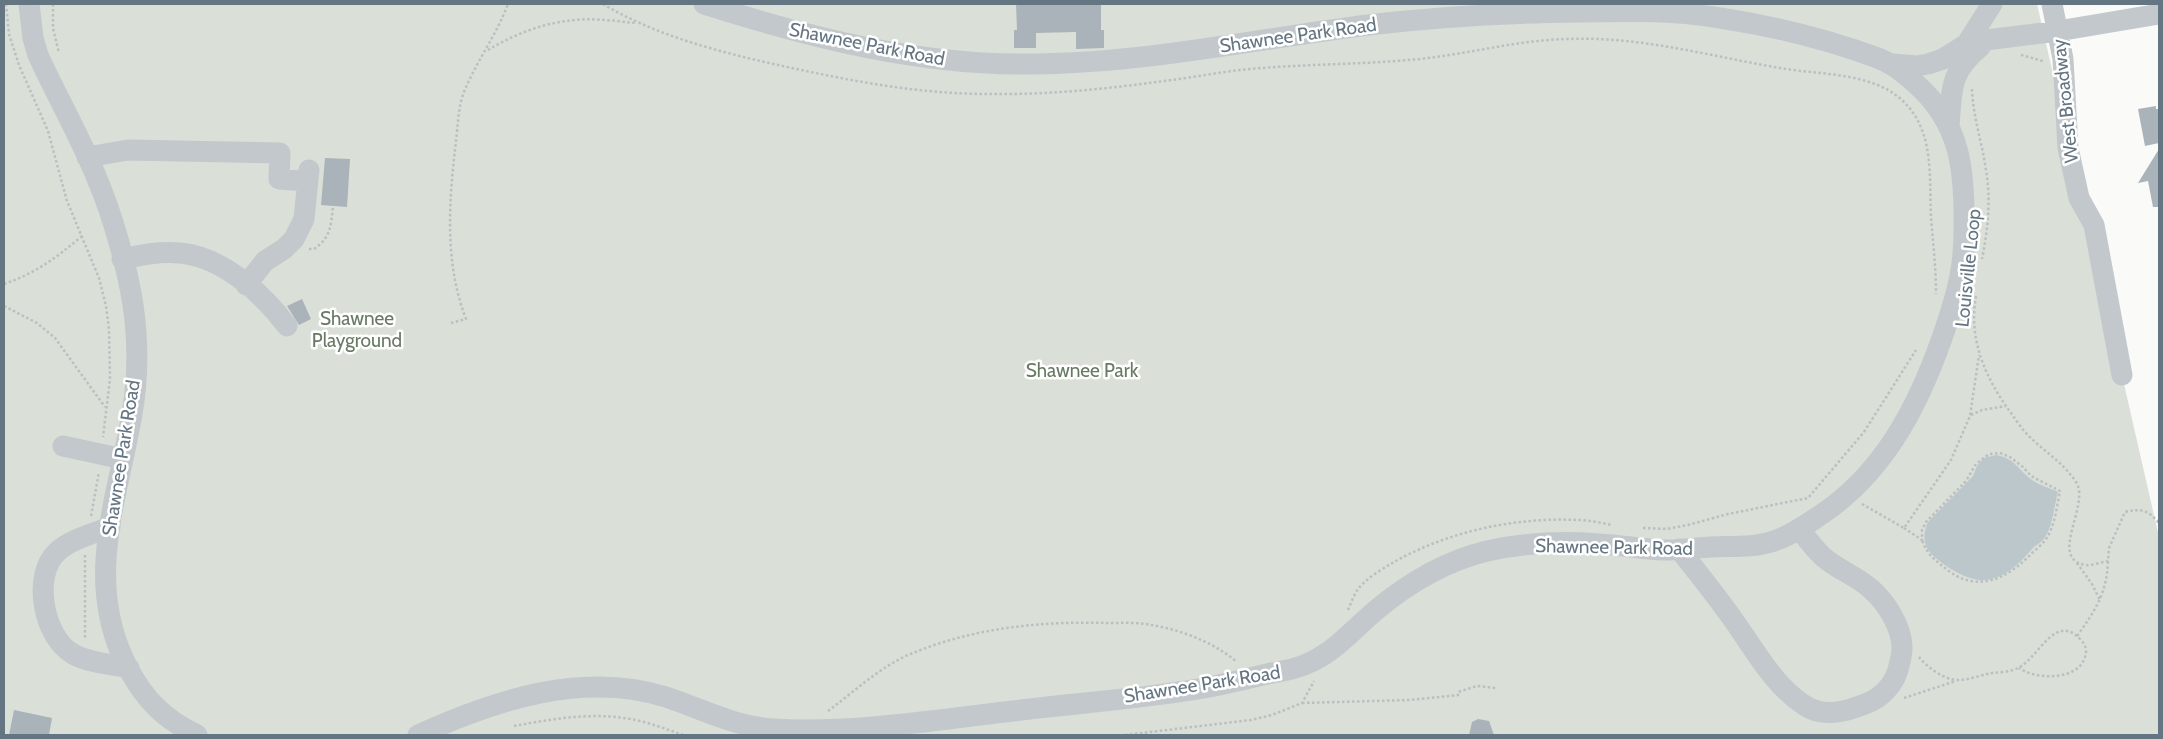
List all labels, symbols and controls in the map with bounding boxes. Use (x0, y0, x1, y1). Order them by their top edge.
street label: Shawnee Park Road (1218, 13, 1378, 57)
street label: Shawnee Park Road (787, 18, 947, 70)
street label: West Broadway (2047, 37, 2083, 164)
street label: Louisville Loop (1950, 208, 1986, 328)
park label: Shawnee Playground (312, 307, 402, 352)
park label: Shawnee Park (1026, 359, 1139, 382)
street label: Shawnee Park Road (97, 378, 145, 538)
street label: Shawnee Park Road (1535, 534, 1693, 560)
street label: Shawnee Park Road (1122, 660, 1282, 708)

